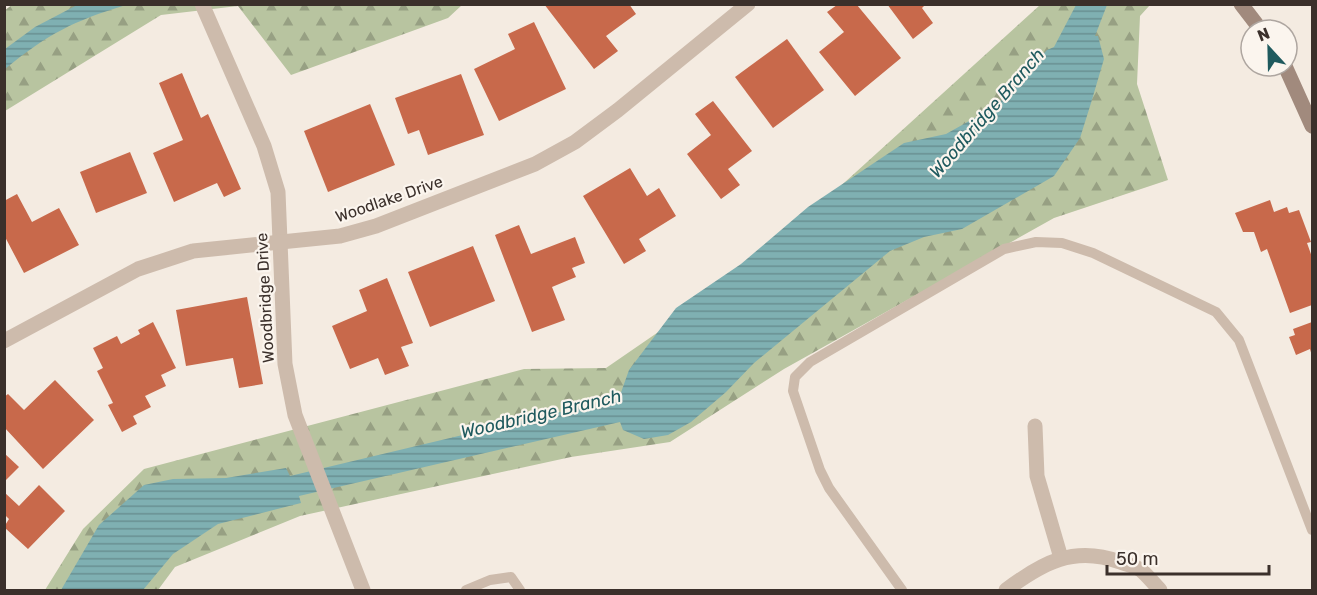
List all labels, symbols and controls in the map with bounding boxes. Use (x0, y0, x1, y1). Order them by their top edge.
north arrow (1239, 18, 1299, 78)
text: N (1255, 24, 1272, 46)
water label: Woodbridge Branch (925, 44, 1049, 182)
street label: Woodlake Drive (333, 172, 445, 226)
street label: Woodbridge Drive (252, 232, 278, 364)
water label: Woodbridge Branch (458, 385, 624, 443)
scale bar (1107, 538, 1269, 576)
text: 50 m (1116, 548, 1159, 570)

